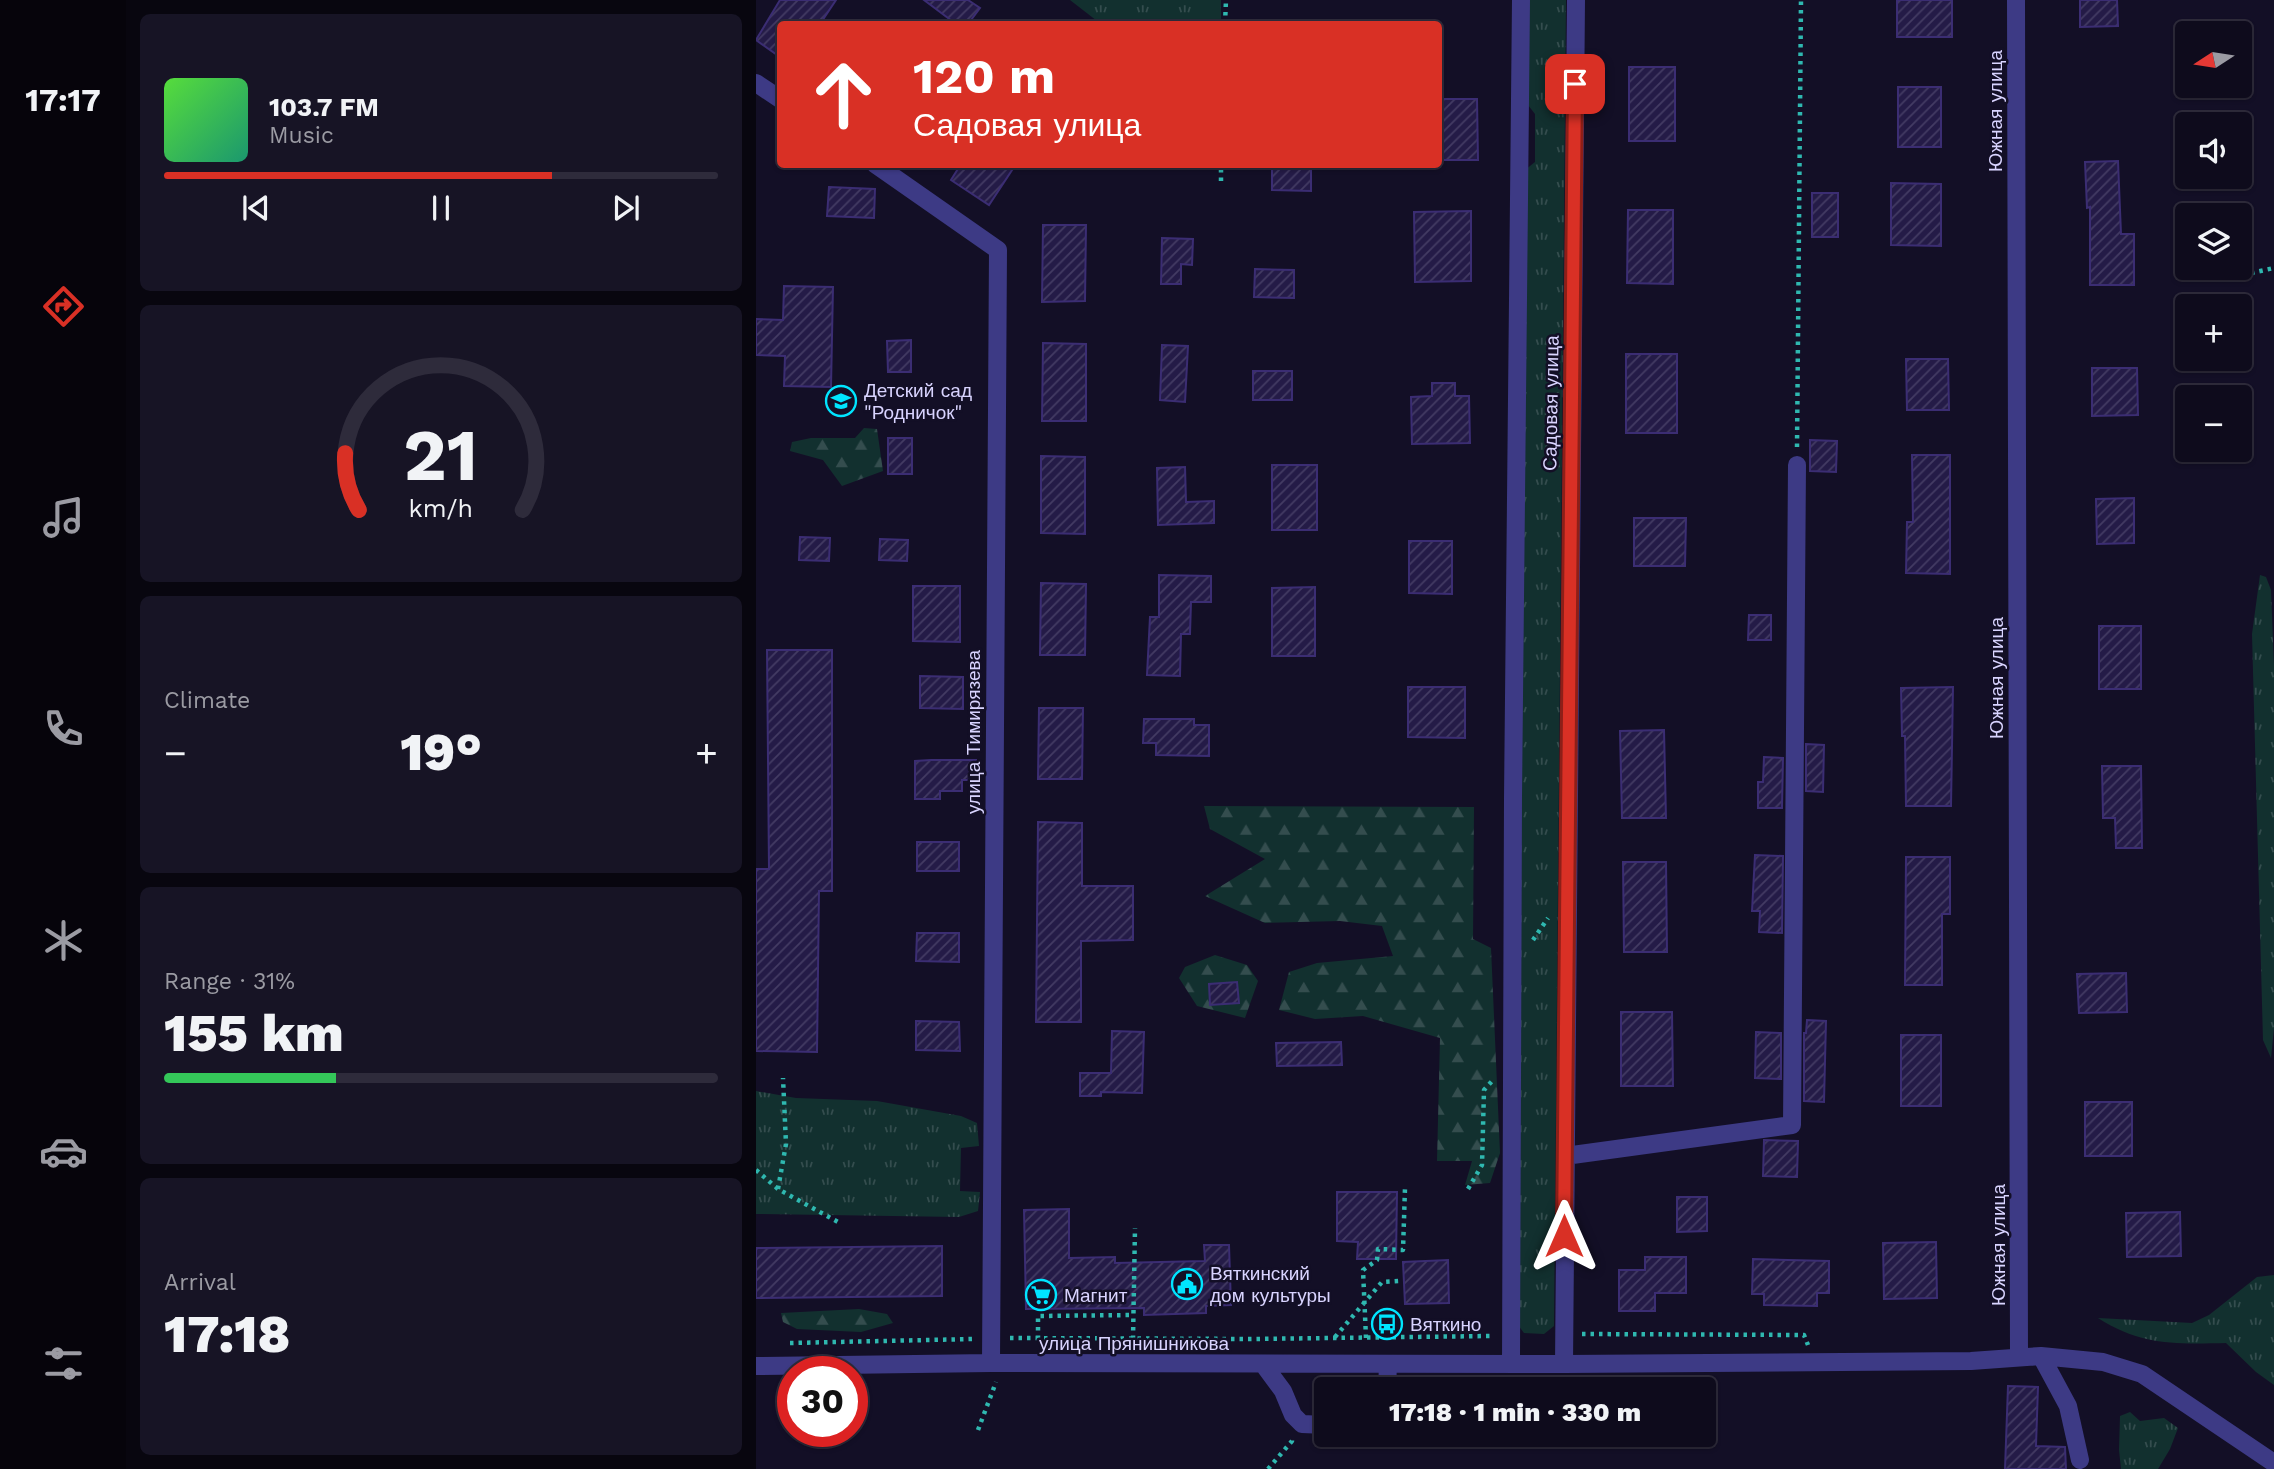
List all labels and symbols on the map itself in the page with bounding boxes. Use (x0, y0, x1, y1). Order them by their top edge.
north arrow (2175, 21, 2252, 98)
street label: Южная улица (1984, 50, 2007, 172)
pin (1545, 54, 1605, 114)
street label: Садовая улица (1538, 335, 1564, 471)
place label: Детский сад "Родничок" (864, 379, 972, 424)
school or university icon: Детский сад "Родничок" (824, 384, 858, 418)
street label: Южная улица (1985, 617, 2008, 739)
street label: улица Тимирязева (962, 650, 985, 814)
street label: Южная улица (1987, 1184, 2010, 1306)
position arrow (1527, 1199, 1601, 1273)
place label: Вяткинский дом культуры (1210, 1262, 1331, 1307)
public building icon: Вяткинский дом культуры (1170, 1267, 1204, 1301)
supermarket icon: Магнит (1024, 1278, 1058, 1312)
place label: Магнит (1064, 1284, 1128, 1307)
bus stop icon: Вяткино (1370, 1307, 1404, 1341)
place label: Вяткино (1410, 1313, 1481, 1336)
street label: улица Прянишникова (1039, 1332, 1229, 1355)
speed limit sign: 30 (777, 1356, 868, 1447)

